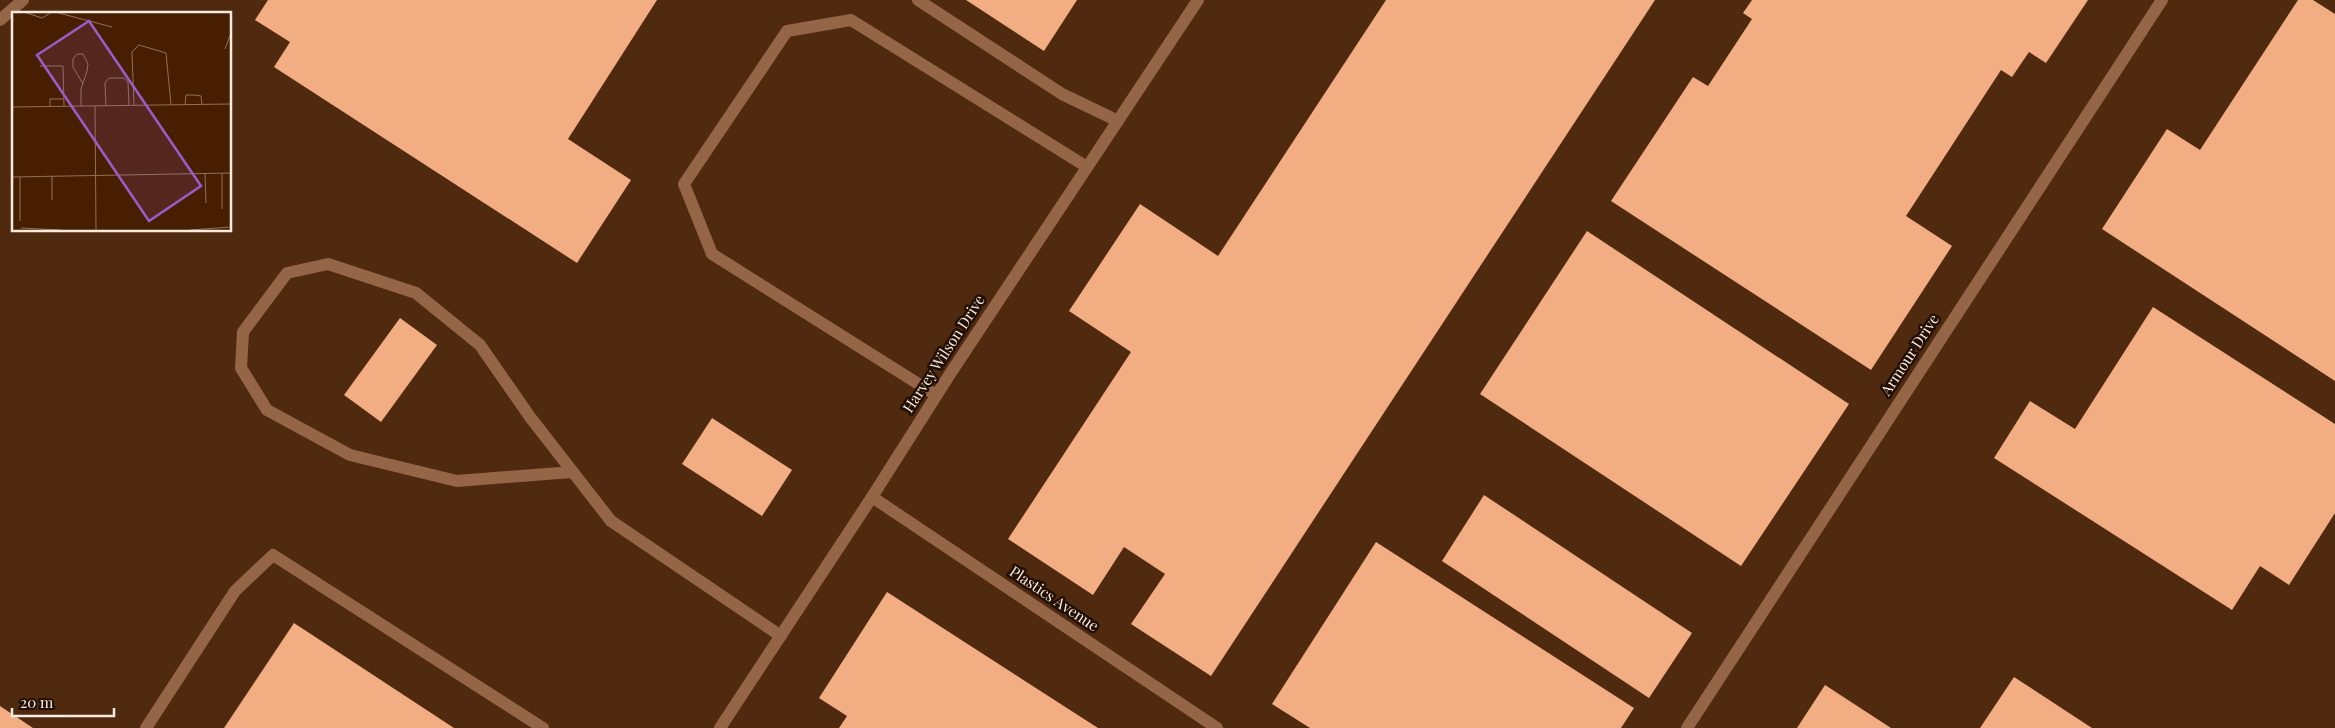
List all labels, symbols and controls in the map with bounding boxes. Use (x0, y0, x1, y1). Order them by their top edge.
inset map (12, 12, 231, 231)
street label: Harvey Wilson Drive (898, 291, 989, 416)
street label: Armour Drive (1875, 310, 1943, 400)
street label: Plastics Avenue (1006, 561, 1103, 635)
scale bar (12, 686, 115, 718)
text: 20 m (20, 692, 54, 712)

